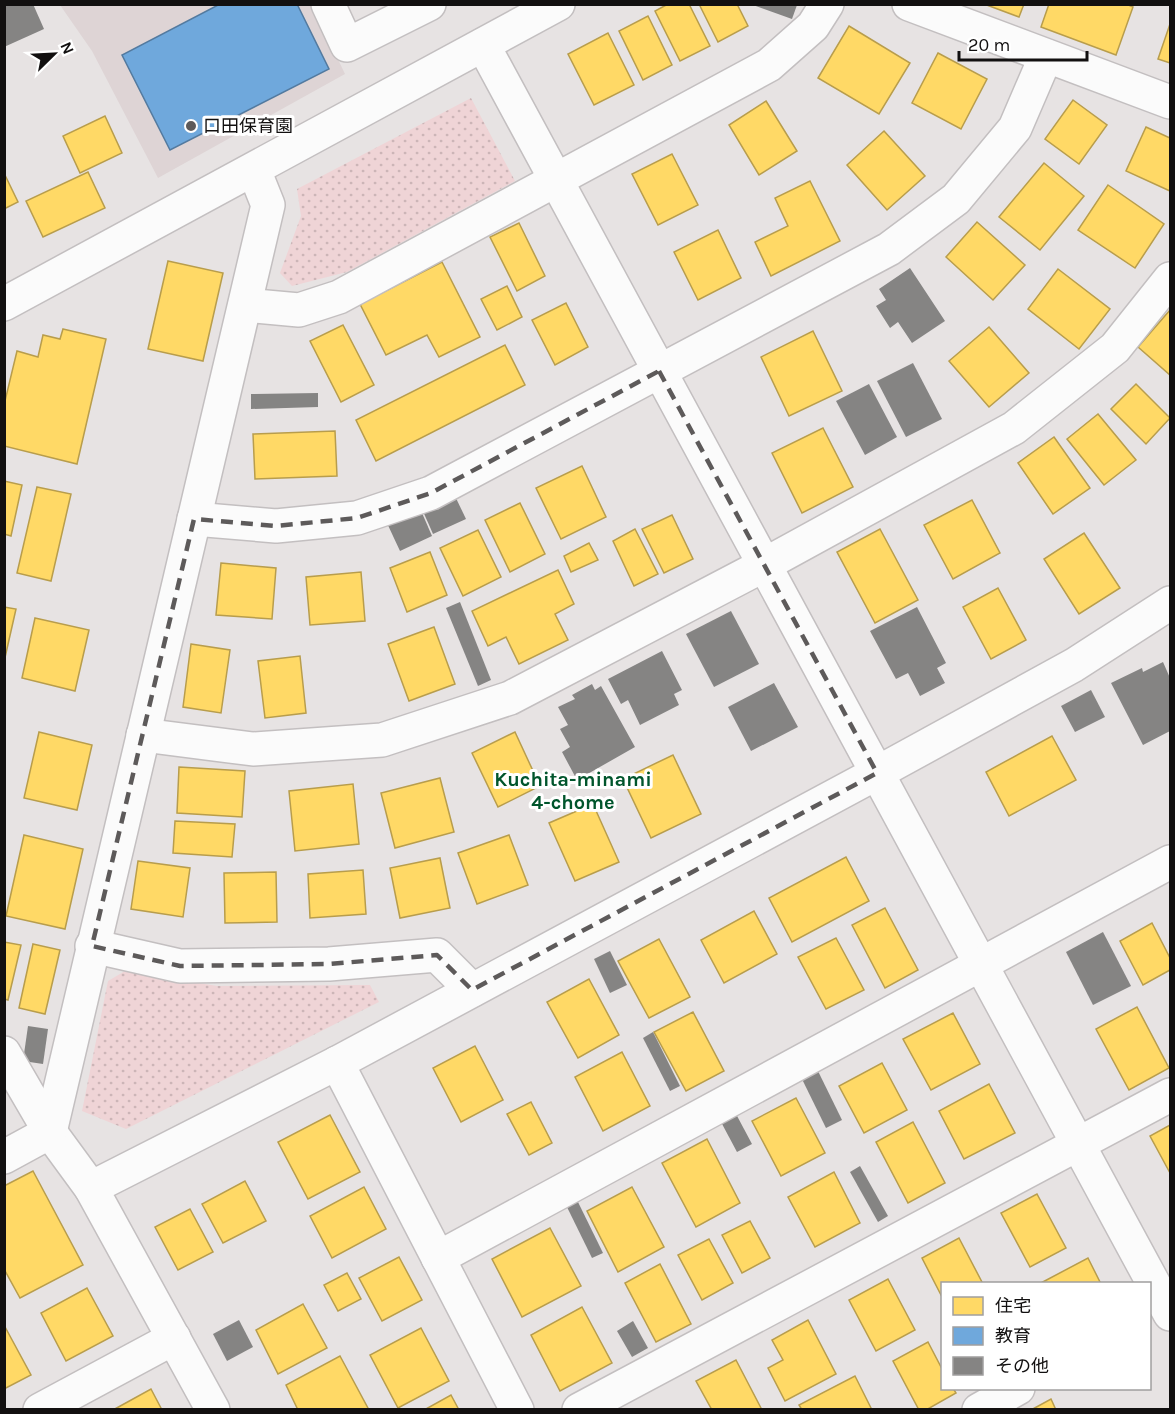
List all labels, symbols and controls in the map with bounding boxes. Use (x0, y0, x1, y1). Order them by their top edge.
north arrow (24, 24, 84, 84)
scale bar (959, 24, 1086, 62)
text: 20 m (968, 34, 1010, 56)
text: N (56, 39, 78, 57)
place label: 口田保育園 (203, 115, 293, 137)
marker: 口田保育園 (184, 119, 198, 133)
district label: Kuchita-minami 4-chome (494, 768, 652, 814)
legend (941, 1282, 1151, 1390)
text: 住宅 (995, 1295, 1031, 1317)
text: 教育 (995, 1325, 1031, 1347)
text: その他 (995, 1355, 1049, 1377)

